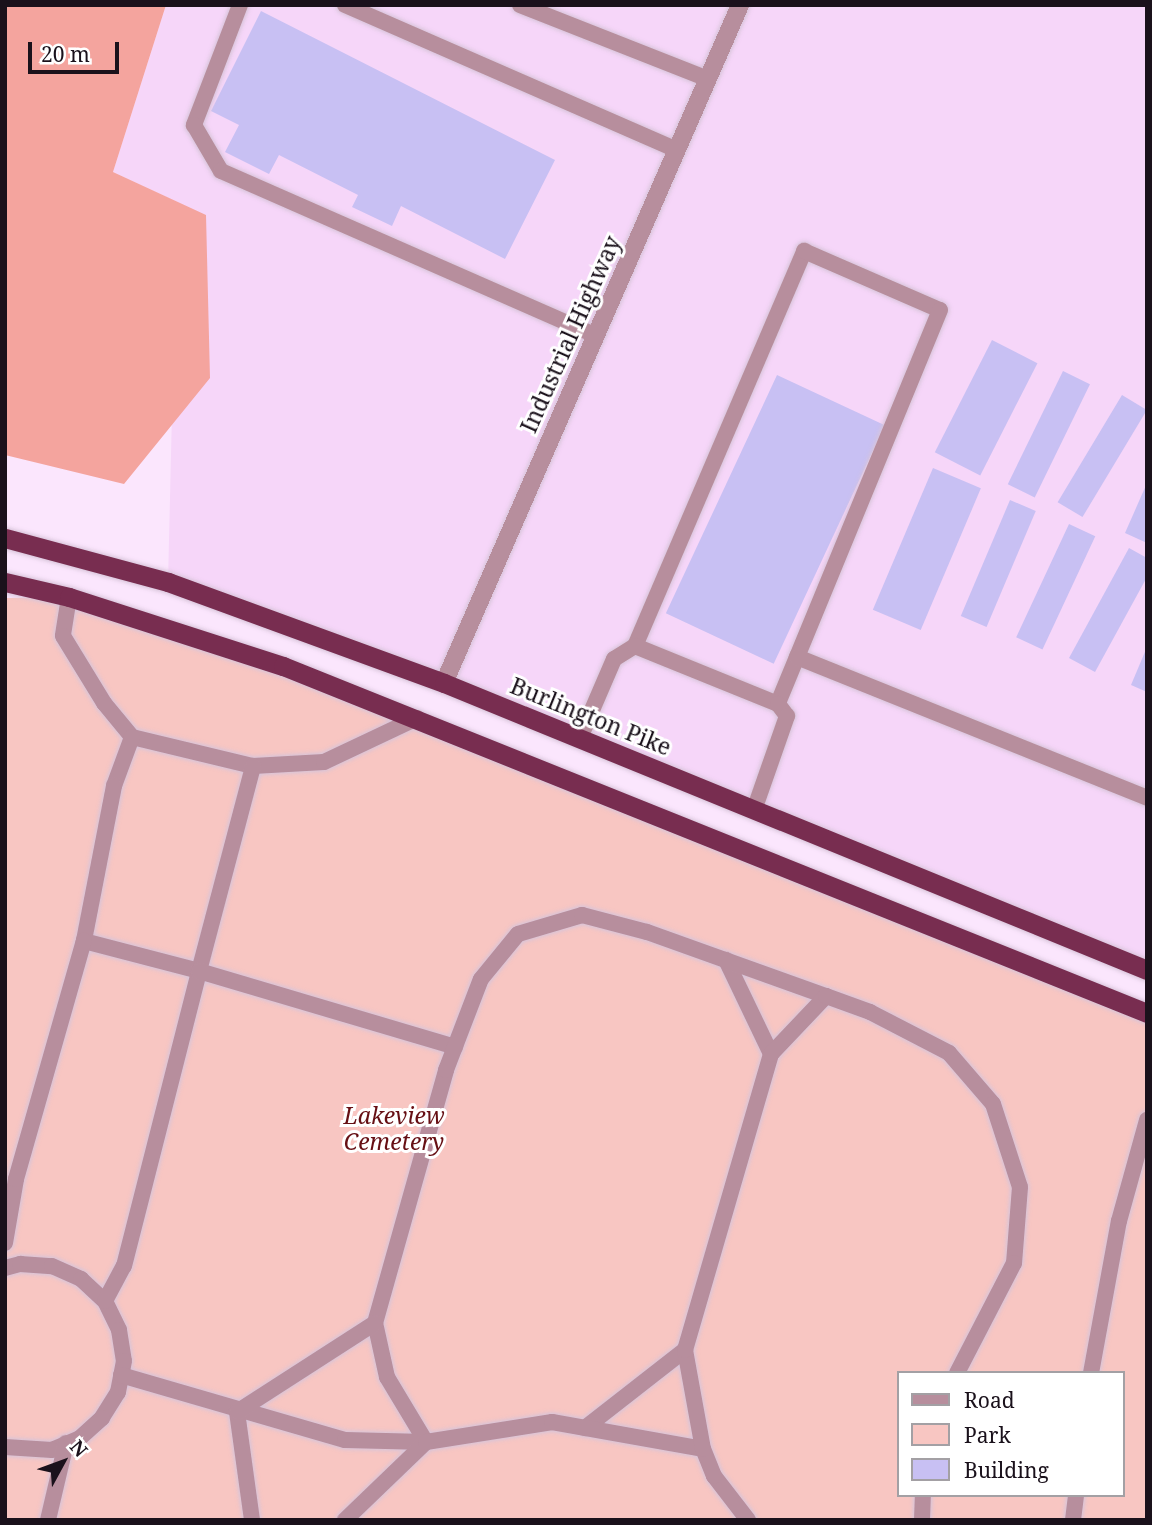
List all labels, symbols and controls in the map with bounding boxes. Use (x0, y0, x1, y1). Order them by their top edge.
scale bar (32, 28, 122, 72)
text: 20 m (41, 40, 90, 68)
street label: Industrial Highway (514, 231, 626, 437)
street label: Burlington Pike (507, 671, 675, 761)
park label: Lakeview Cemetery (343, 1101, 445, 1155)
legend (897, 1371, 1124, 1497)
text: Road (964, 1386, 1015, 1414)
text: Park (964, 1421, 1011, 1449)
north arrow (28, 1427, 98, 1497)
text: N (64, 1434, 94, 1462)
text: Building (964, 1456, 1049, 1484)

